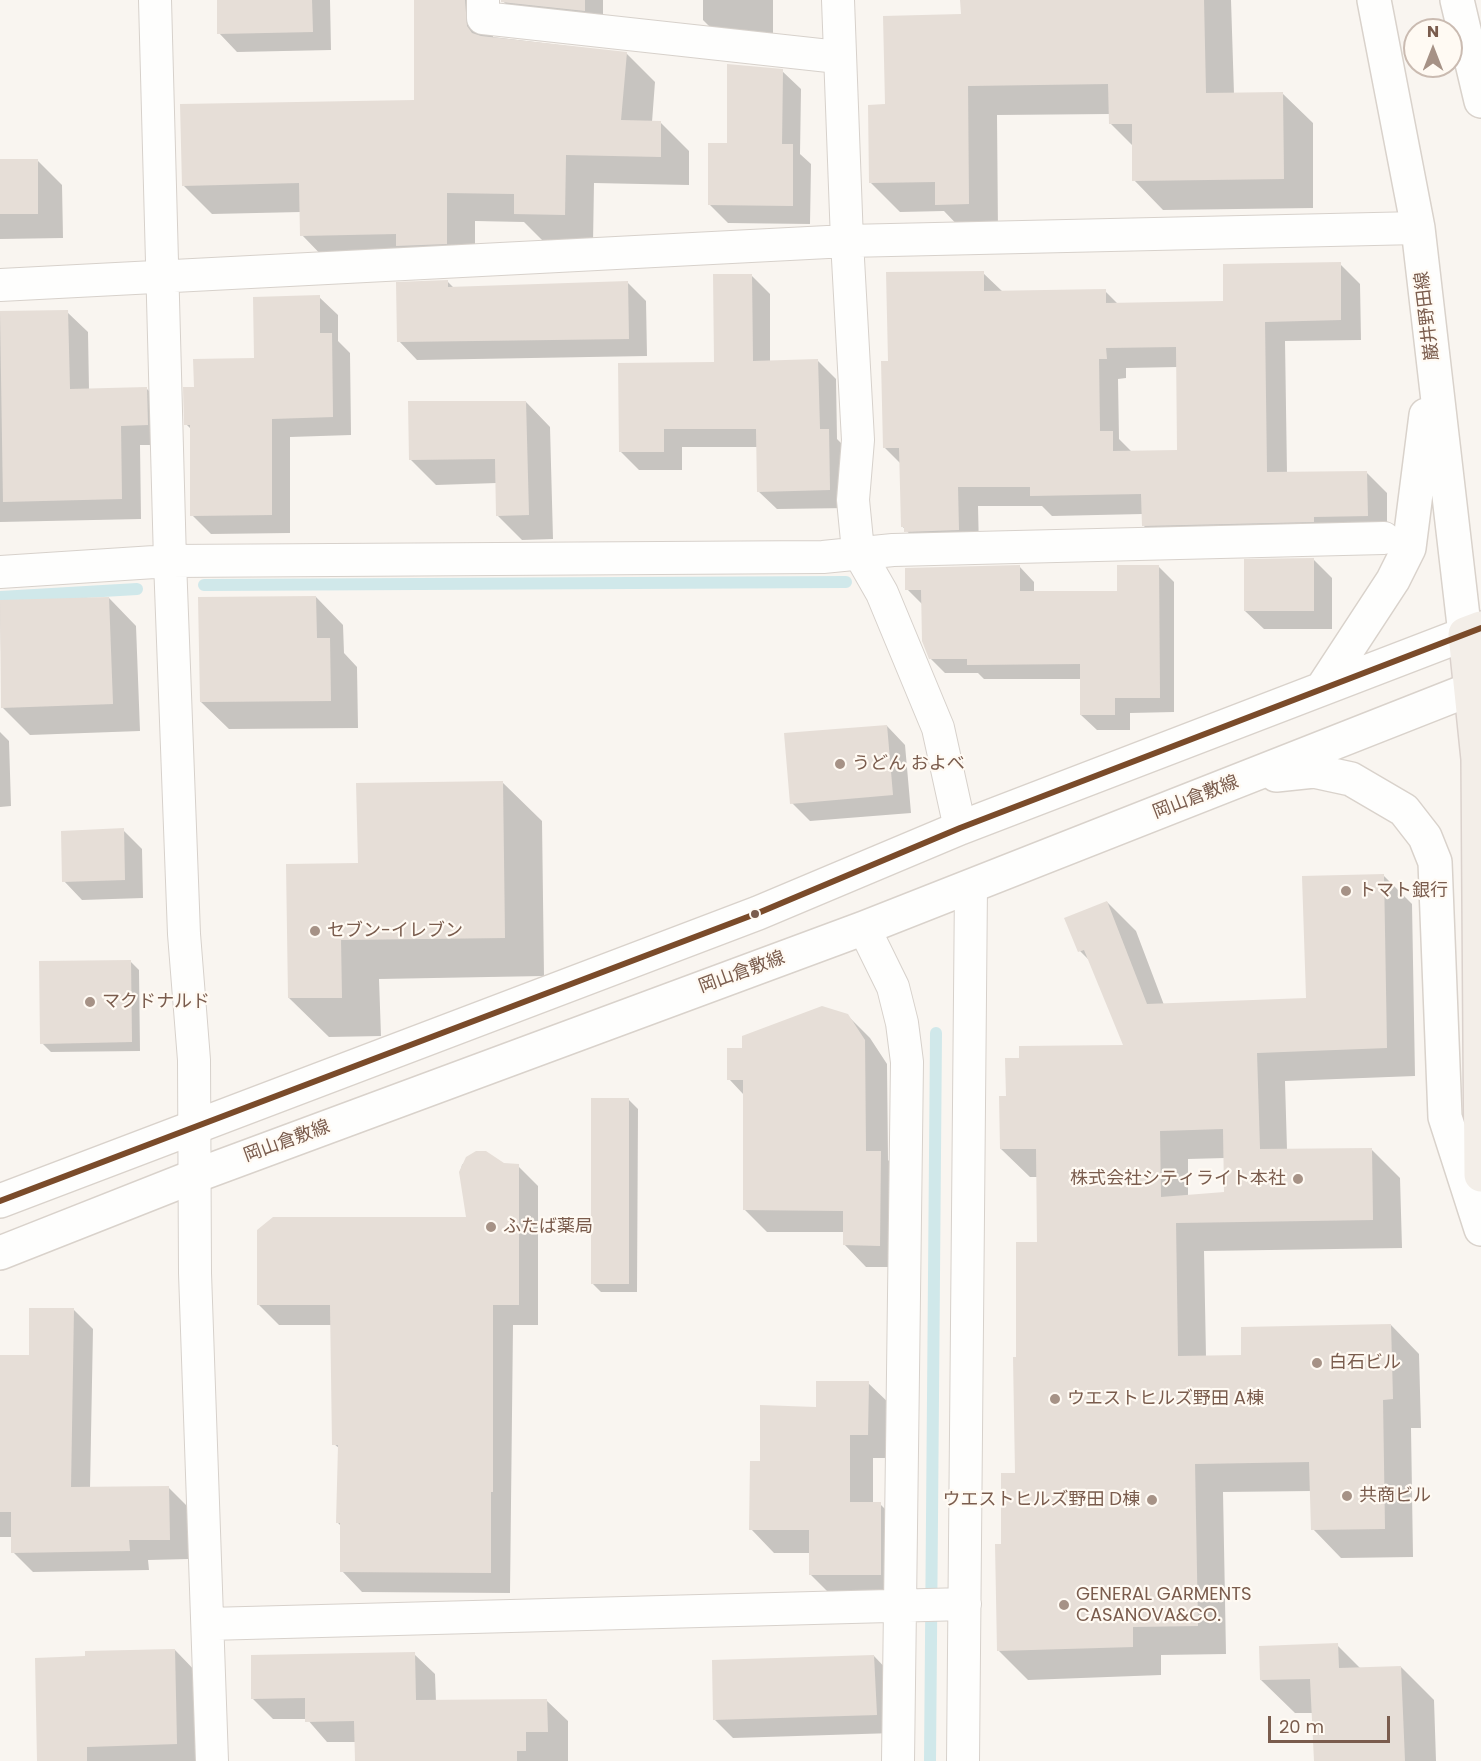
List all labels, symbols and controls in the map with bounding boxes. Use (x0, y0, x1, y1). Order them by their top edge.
north arrow (1403, 18, 1463, 78)
text: N (1427, 20, 1439, 43)
street label: 巌井野田線 (1412, 270, 1444, 362)
place label: うどん およべ (852, 753, 965, 775)
marker: うどん およべ (833, 757, 847, 771)
street label: 岡山倉敷線 (1150, 772, 1242, 824)
place label: トマト銀行 (1358, 880, 1448, 902)
marker: トマト銀行 (1339, 884, 1353, 898)
unlabelled marker (749, 908, 761, 920)
place label: セブン-イレブン (327, 920, 463, 942)
marker: セブン-イレブン (308, 924, 322, 938)
street label: 岡山倉敷線 (696, 947, 788, 999)
place label: マクドナルド (102, 991, 210, 1013)
marker: マクドナルド (83, 995, 97, 1009)
street label: 岡山倉敷線 (241, 1116, 333, 1168)
place label: 株式会社シティライト本社 (1070, 1168, 1286, 1190)
marker: 株式会社シティライト本社 (1291, 1172, 1305, 1186)
place label: ふたば薬局 (503, 1216, 593, 1238)
marker: ふたば薬局 (484, 1220, 498, 1234)
place label: 白石ビル (1329, 1352, 1401, 1374)
marker: 白石ビル (1310, 1356, 1324, 1370)
place label: ウエストヒルズ野田 A棟 (1067, 1388, 1264, 1410)
marker: ウエストヒルズ野田 A棟 (1048, 1392, 1062, 1406)
place label: 共商ビル (1359, 1485, 1431, 1507)
place label: ウエストヒルズ野田 D棟 (942, 1489, 1140, 1511)
marker: 共商ビル (1340, 1489, 1354, 1503)
marker: ウエストヒルズ野田 D棟 (1145, 1493, 1159, 1507)
place label: GENERAL GARMENTS CASANOVA&CO. (1076, 1584, 1252, 1626)
marker: GENERAL GARMENTS CASANOVA&CO. (1057, 1598, 1071, 1612)
scale bar (1271, 1704, 1392, 1742)
text: 20 m (1279, 1714, 1324, 1739)

